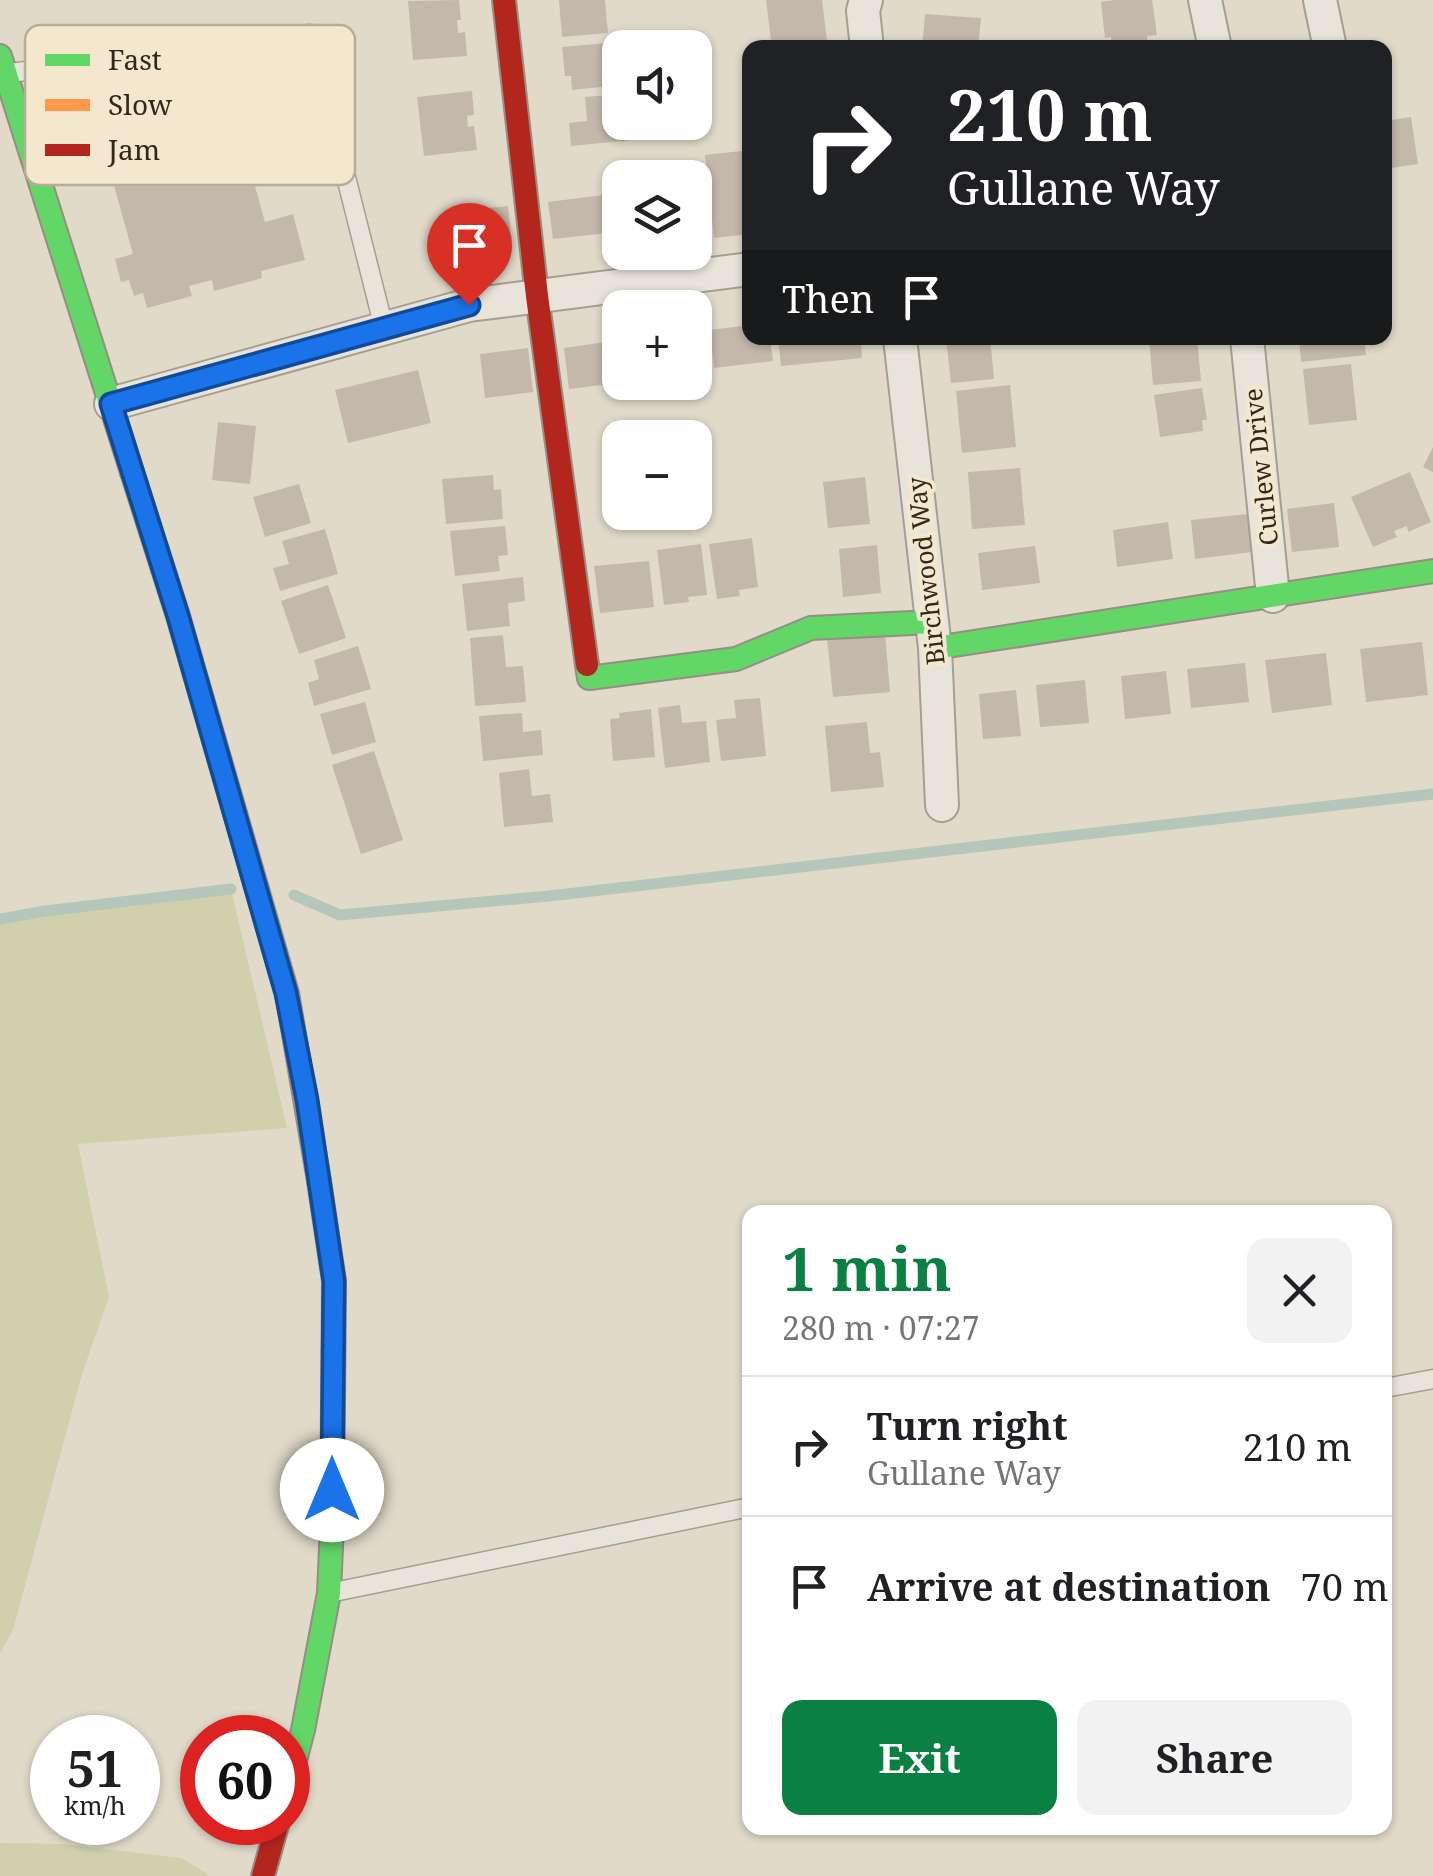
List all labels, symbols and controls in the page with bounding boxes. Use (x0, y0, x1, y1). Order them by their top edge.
legend (25, 25, 355, 185)
map controls (602, 30, 712, 530)
button: sound (602, 30, 712, 140)
text: Fast (108, 40, 162, 78)
text: 210 m (947, 66, 1153, 162)
icon: right (782, 80, 912, 210)
text: Slow (108, 85, 173, 123)
text: Jam (107, 130, 160, 168)
text: Gullane Way (947, 157, 1220, 218)
button: layers (602, 160, 712, 270)
pin (427, 203, 512, 306)
icon: arrive (442, 218, 497, 273)
icon: arrive (894, 270, 949, 325)
text: Then (782, 272, 874, 324)
button: + (602, 290, 712, 400)
street label: Curlew Drive (1235, 387, 1285, 547)
button: − (602, 420, 712, 530)
street label: Birchwood Way (898, 475, 952, 667)
text: 1 min (782, 1227, 952, 1309)
button: close (1247, 1238, 1352, 1343)
text: 280 m · 07:27 (782, 1306, 980, 1349)
text: Turn right (867, 1399, 1068, 1451)
icon: right (782, 1419, 837, 1474)
text: 210 m (1242, 1420, 1352, 1472)
position arrow (280, 1438, 384, 1542)
text: Gullane Way (867, 1451, 1061, 1494)
icon: arrive (782, 1559, 837, 1614)
text: Arrive at destination (867, 1560, 1271, 1612)
text: 70 m (1301, 1560, 1389, 1612)
button: Exit (782, 1700, 1057, 1815)
button: Share (1077, 1700, 1352, 1815)
speed limit sign: 60 (180, 1715, 310, 1845)
text: 51 (67, 1734, 123, 1802)
text: km/h (64, 1788, 126, 1822)

